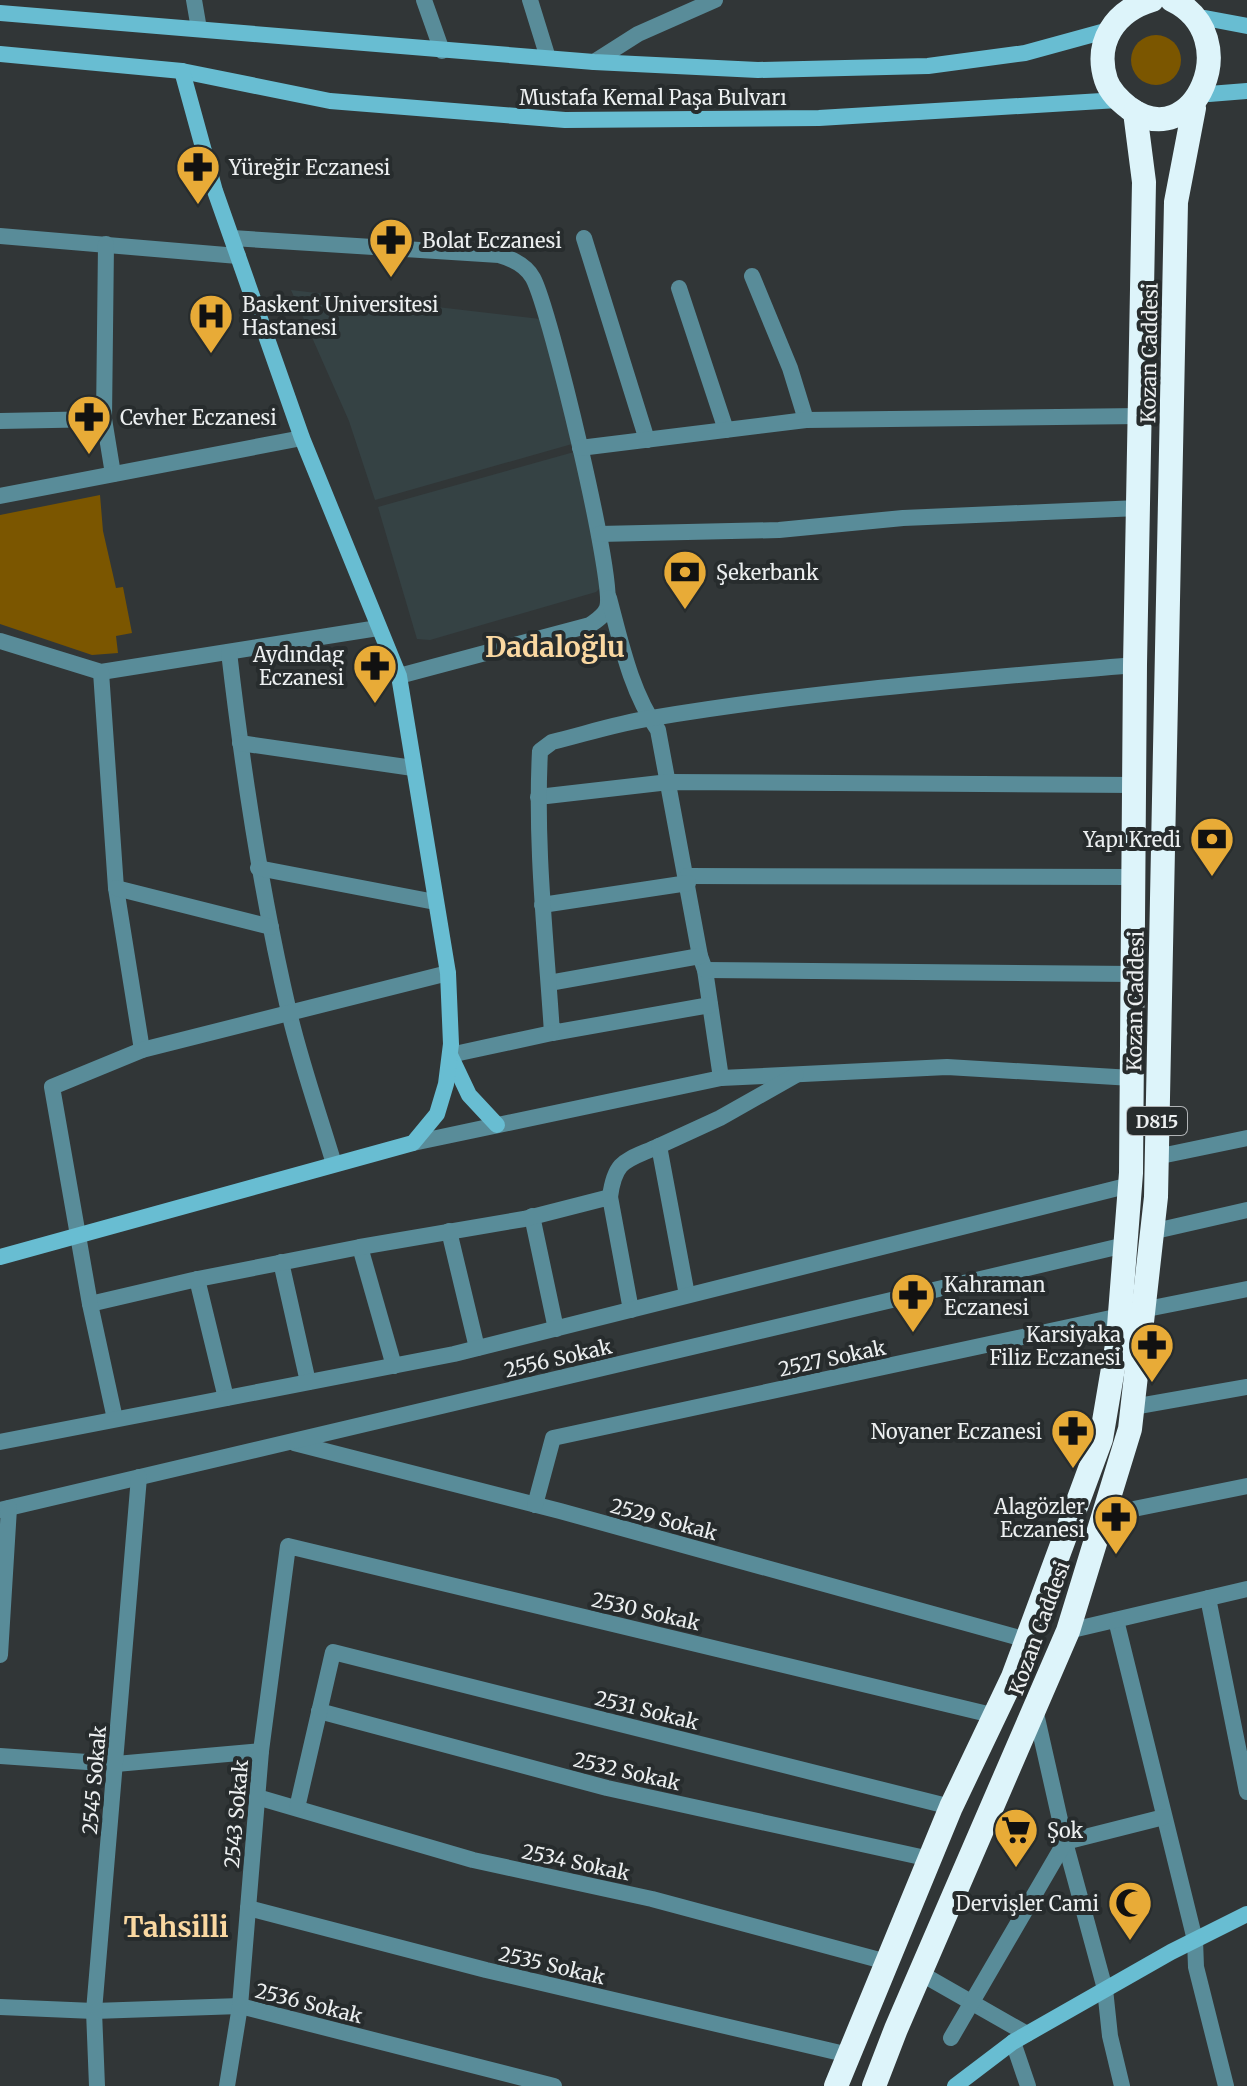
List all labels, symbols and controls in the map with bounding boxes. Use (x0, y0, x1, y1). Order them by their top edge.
street label: Mustafa Kemal Paşa Bulvarı (519, 85, 787, 110)
pharmacy icon: Yüreğir Eczanesi (174, 143, 222, 206)
place label: Yüreğir Eczanesi (228, 155, 390, 180)
pharmacy icon: Bolat Eczanesi (367, 216, 415, 279)
place label: Bolat Eczanesi (422, 228, 562, 253)
street label: Kozan Caddesi (1135, 283, 1163, 423)
hospital icon: Baskent Universitesi Hastanesi (187, 292, 235, 355)
place label: Baskent Universitesi Hastanesi (242, 292, 438, 340)
pharmacy icon: Cevher Eczanesi (65, 393, 113, 456)
place label: Cevher Eczanesi (120, 405, 277, 430)
bank icon: Şekerbank (661, 548, 709, 611)
place label: Şekerbank (716, 560, 819, 585)
district label: Dadaloğlu (485, 629, 625, 665)
place label: Aydındag Eczanesi (252, 642, 344, 690)
pharmacy icon: Aydındag Eczanesi (351, 642, 399, 705)
bank icon: Yapı Kredi (1188, 815, 1236, 878)
place label: Yapı Kredi (1082, 827, 1181, 852)
street label: Kozan Caddesi (1121, 931, 1149, 1071)
road number: D815 (1127, 1107, 1187, 1135)
pharmacy icon: Kahraman Eczanesi (889, 1271, 937, 1334)
place label: Kahraman Eczanesi (944, 1272, 1045, 1320)
pharmacy icon: Karsiyaka Filiz Eczanesi (1128, 1321, 1176, 1384)
place label: Karsiyaka Filiz Eczanesi (989, 1322, 1121, 1370)
street label: 2556 Sokak (502, 1333, 614, 1383)
street label: 2527 Sokak (776, 1334, 888, 1382)
pharmacy icon: Noyaner Eczanesi (1049, 1407, 1097, 1470)
place label: Noyaner Eczanesi (871, 1419, 1042, 1444)
street label: 2529 Sokak (608, 1493, 721, 1545)
pharmacy icon: Alagözler Eczanesi (1092, 1493, 1140, 1556)
place label: Alagözler Eczanesi (993, 1494, 1085, 1542)
street label: Kozan Caddesi (1003, 1558, 1075, 1698)
street label: 2530 Sokak (589, 1586, 703, 1636)
street label: 2531 Sokak (593, 1685, 702, 1735)
street label: 2545 Sokak (77, 1724, 111, 1835)
street label: 2532 Sokak (571, 1747, 683, 1796)
street label: 2543 Sokak (219, 1758, 253, 1869)
supermarket icon: Şok (992, 1806, 1040, 1869)
place label: Şok (1047, 1818, 1084, 1843)
street label: 2534 Sokak (520, 1838, 633, 1886)
mosque icon: Dervişler Cami (1106, 1879, 1154, 1942)
place label: Dervişler Cami (956, 1891, 1099, 1916)
district label: Tahsilli (123, 1909, 229, 1945)
street label: 2535 Sokak (496, 1941, 608, 1989)
street label: 2536 Sokak (253, 1978, 365, 2028)

